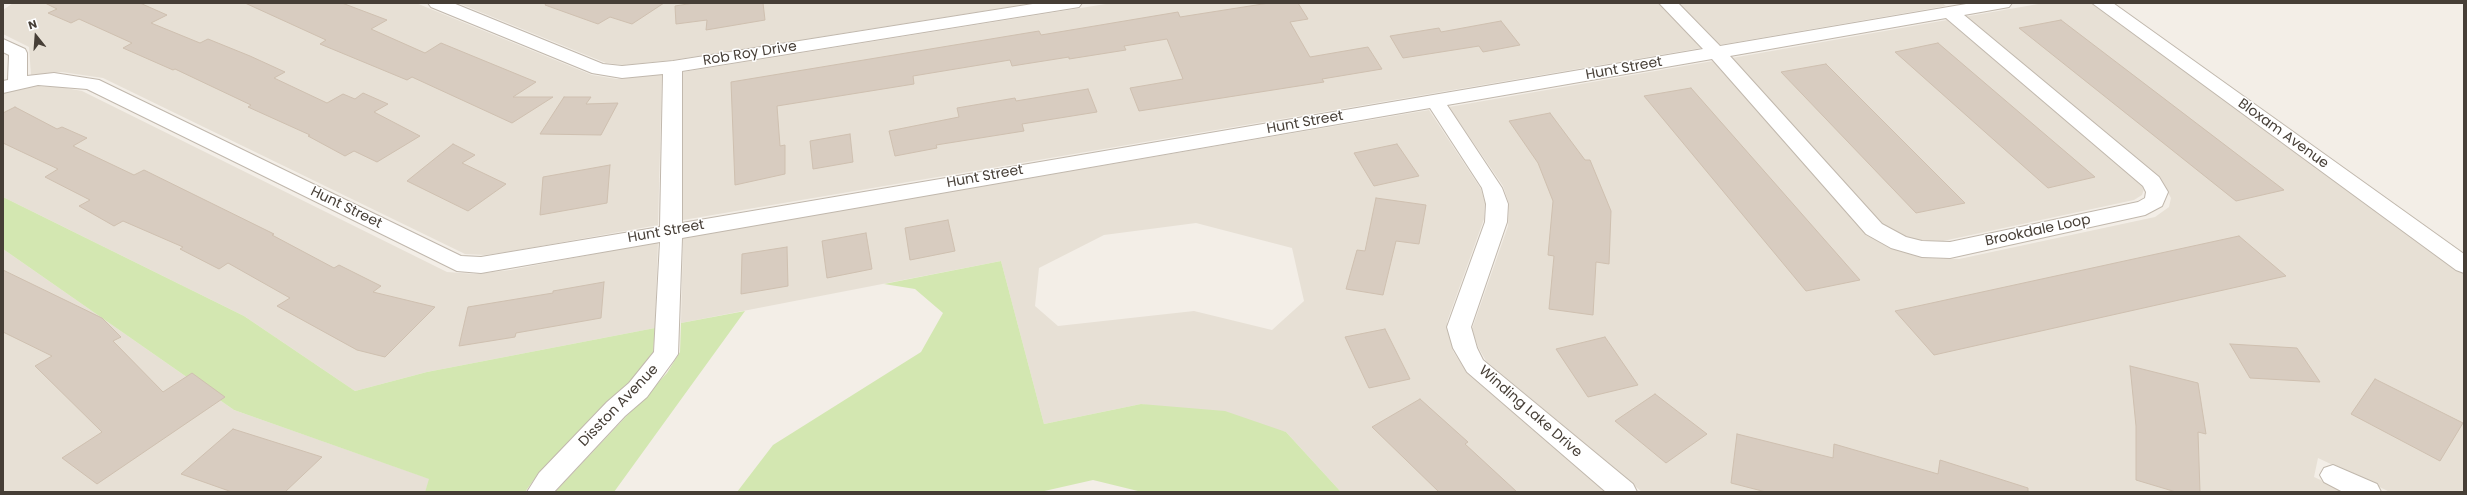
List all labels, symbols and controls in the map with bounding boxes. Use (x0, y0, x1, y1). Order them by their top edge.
north arrow (16, 16, 56, 56)
text: N (26, 16, 39, 33)
street label: Rob Roy Drive (702, 38, 798, 70)
street label: Hunt Street (1584, 54, 1664, 84)
street label: Bloxam Avenue (2234, 95, 2332, 173)
street label: Hunt Street (1265, 108, 1345, 138)
street label: Hunt Street (945, 162, 1025, 192)
street label: Hunt Street (308, 183, 384, 233)
street label: Brookdale Loop (1984, 212, 2092, 250)
street label: Hunt Street (626, 217, 706, 247)
street label: Disston Avenue (576, 362, 662, 450)
street label: Winding Lake Drive (1475, 363, 1585, 461)

